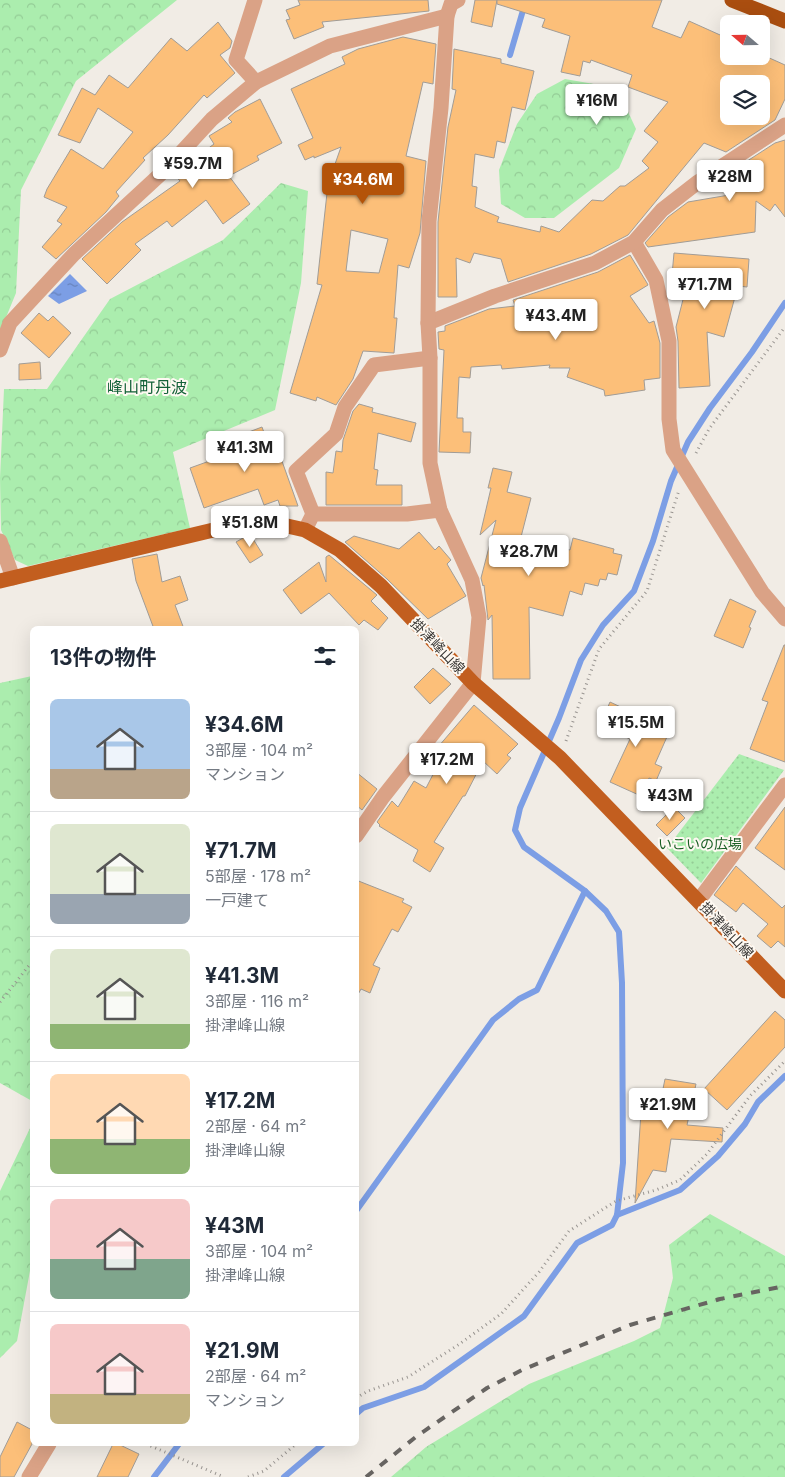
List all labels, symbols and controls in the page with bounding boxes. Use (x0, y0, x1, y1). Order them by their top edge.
north arrow (720, 15, 770, 65)
map controls (720, 15, 770, 125)
button: layers (720, 75, 770, 125)
pin: ¥16M (567, 84, 627, 126)
text: ¥16M (576, 90, 618, 110)
pin: ¥59.7M (152, 146, 234, 189)
text: ¥59.7M (164, 153, 222, 173)
pin: ¥28M (700, 160, 760, 202)
pin: ¥34.6M (322, 162, 404, 205)
text: ¥28M (708, 166, 752, 186)
text: ¥34.6M (333, 169, 393, 189)
pin: ¥71.7M (664, 268, 746, 310)
text: ¥71.7M (678, 274, 732, 294)
pin: ¥43.4M (515, 298, 597, 341)
text: ¥43.4M (525, 305, 587, 325)
district label: 峰山町丹波 (107, 377, 187, 397)
pin: ¥41.3M (204, 430, 286, 473)
text: ¥41.3M (217, 437, 273, 457)
pin: ¥51.8M (209, 506, 291, 548)
text: ¥51.8M (222, 512, 278, 532)
pin: ¥28.7M (488, 534, 570, 577)
text: ¥28.7M (500, 541, 558, 561)
street label: 掛津峰山線 (408, 615, 469, 677)
icon: filters (311, 642, 339, 670)
text: 13件の物件 (50, 645, 157, 670)
pin: ¥15.5M (595, 706, 677, 748)
text: ¥34.6M (205, 712, 284, 737)
text: ¥15.5M (608, 712, 664, 732)
icon: home (90, 719, 150, 779)
text: 3部屋 · 104 m² (205, 740, 313, 760)
pin: ¥17.2M (406, 742, 488, 785)
text: ¥17.2M (420, 749, 474, 769)
text: マンション (205, 764, 285, 784)
pin: ¥43M (640, 778, 700, 821)
text: ¥43M (647, 785, 693, 805)
park label: いこいの広場 (658, 835, 742, 852)
text: ¥71.7M (205, 838, 277, 863)
icon: home (90, 844, 150, 904)
text: 5部屋 · 178 m² (205, 866, 311, 886)
text: 一戸建て (205, 890, 269, 910)
street label: 掛津峰山線 (697, 898, 757, 961)
text: ¥41.3M (205, 963, 279, 988)
icon: home (90, 969, 150, 1029)
text: 3部屋 · 116 m² (205, 991, 309, 1011)
text: 掛津峰山線 (205, 1015, 285, 1035)
text: ¥17.2M (205, 1088, 275, 1113)
pin: ¥21.9M (627, 1088, 709, 1130)
icon: home (90, 1094, 150, 1154)
text: ¥21.9M (640, 1094, 696, 1114)
text: 2部屋 · 64 m² (205, 1116, 306, 1136)
text: 掛津峰山線 (205, 1140, 285, 1160)
text: ¥43M (205, 1213, 264, 1238)
icon: home (90, 1219, 150, 1279)
text: 3部屋 · 104 m² (205, 1241, 313, 1261)
text: 掛津峰山線 (205, 1265, 285, 1285)
text: ¥21.9M (205, 1338, 279, 1363)
icon: home (90, 1344, 150, 1404)
text: 2部屋 · 64 m² (205, 1366, 306, 1386)
text: マンション (205, 1390, 285, 1410)

